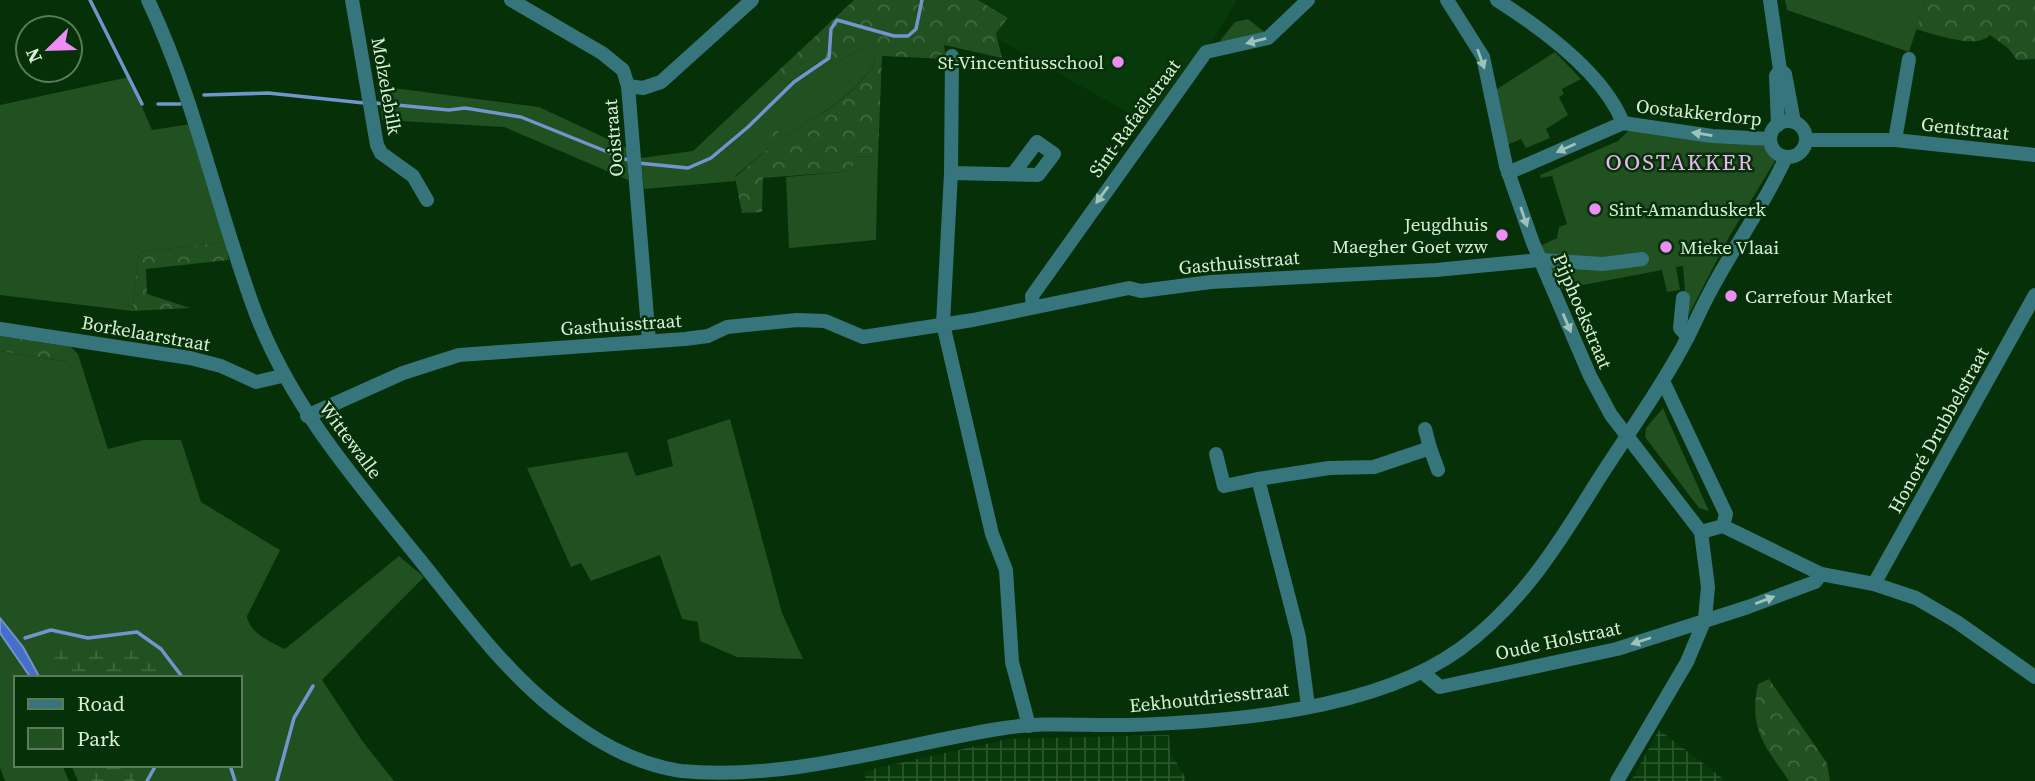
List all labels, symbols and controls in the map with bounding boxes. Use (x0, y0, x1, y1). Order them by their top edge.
north arrow (14, 14, 84, 84)
street label: Molzelebilk (366, 35, 408, 137)
one-way arrow (1245, 36, 1267, 47)
text: N (19, 44, 48, 67)
one-way arrow (1476, 48, 1487, 69)
place label: St-Vincentiusschool (938, 49, 1104, 75)
street label: Sint-Rafaëlstraat (1082, 53, 1186, 182)
marker: St-Vincentiusschool (1110, 54, 1126, 70)
street label: Oostakkerdorp (1635, 92, 1763, 132)
street label: Ooistraat (597, 98, 629, 178)
street label: Gentstraat (1920, 110, 2011, 146)
one-way arrow (1691, 129, 1713, 140)
one-way arrow (1555, 143, 1576, 154)
district label: OOSTAKKER (1605, 146, 1755, 178)
one-way arrow (1096, 186, 1110, 204)
place label: Sint-Amanduskerk (1609, 196, 1766, 222)
marker: Sint-Amanduskerk (1587, 201, 1603, 217)
one-way arrow (1519, 206, 1530, 227)
place label: Jeugdhuis Maegher Goet vzw (1332, 211, 1488, 259)
marker: Jeugdhuis Maegher Goet vzw (1494, 227, 1510, 243)
place label: Mieke Vlaai (1680, 234, 1779, 260)
marker: Mieke Vlaai (1658, 239, 1674, 255)
street label: Gasthuisstraat (1178, 244, 1301, 280)
street label: Pijphoekstraat (1547, 250, 1619, 373)
place label: Carrefour Market (1745, 283, 1893, 309)
marker: Carrefour Market (1723, 288, 1739, 304)
street label: Gasthuisstraat (560, 307, 683, 341)
street label: Borkelaarstraat (80, 309, 213, 357)
one-way arrow (1561, 313, 1573, 333)
street label: Honoré Drubbelstraat (1881, 342, 1995, 518)
street label: Wittewalle (313, 396, 389, 484)
one-way arrow (1755, 595, 1776, 606)
street label: Oude Holstraat (1493, 614, 1624, 666)
one-way arrow (1630, 636, 1651, 647)
legend (14, 676, 242, 767)
street label: Eekhoutdriesstraat (1128, 676, 1291, 718)
text: Road (77, 689, 125, 718)
text: Park (77, 724, 121, 753)

